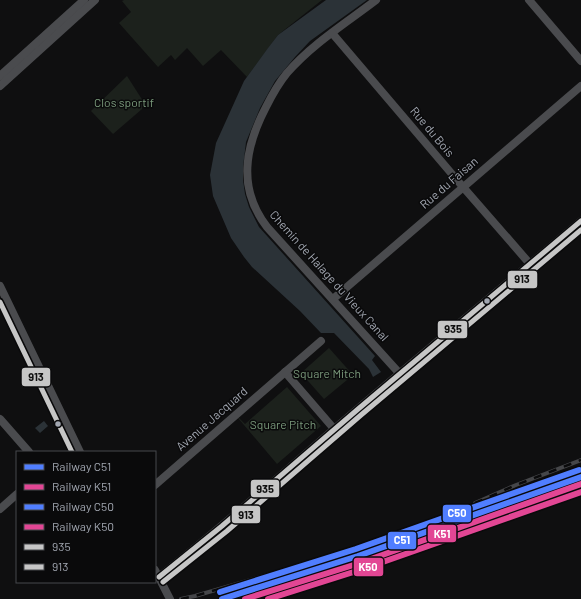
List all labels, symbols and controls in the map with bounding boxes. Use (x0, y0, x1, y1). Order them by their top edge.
park label: Clos sportif (94, 95, 154, 109)
street label: Rue du Bois (408, 104, 458, 159)
street label: Rue du Faisan (417, 153, 480, 211)
street label: Chemin de Halage du Vieux Canal (267, 207, 392, 343)
line badge: 913 (507, 270, 538, 289)
text: 913 (514, 272, 530, 285)
unlabelled marker (482, 296, 492, 306)
line badge: 935 (437, 320, 468, 339)
text: 935 (444, 322, 462, 335)
park label: Square Mitch (293, 366, 361, 380)
line badge: 913 (21, 367, 51, 387)
text: 913 (28, 370, 44, 383)
street label: Avenue Jacquard (173, 383, 250, 453)
park label: Square Pitch (250, 417, 316, 431)
unlabelled marker (53, 419, 63, 429)
legend (16, 451, 156, 583)
text: Railway C51 (52, 459, 111, 473)
text: Railway K51 (52, 479, 111, 493)
line badge: 935 (250, 479, 280, 498)
text: 935 (256, 482, 274, 495)
text: Railway C50 (52, 499, 114, 513)
line badge: C50 (442, 504, 472, 523)
line badge: 913 (231, 505, 261, 524)
text: C50 (448, 506, 466, 519)
text: 913 (238, 508, 254, 521)
text: Railway K50 (52, 519, 114, 533)
line badge: K51 (427, 524, 457, 543)
text: K51 (434, 527, 450, 540)
line badge: C51 (387, 531, 417, 550)
text: C51 (394, 533, 410, 546)
text: 935 (52, 539, 71, 553)
line badge: K50 (353, 557, 384, 577)
text: 913 (52, 559, 68, 573)
text: K50 (358, 560, 378, 573)

